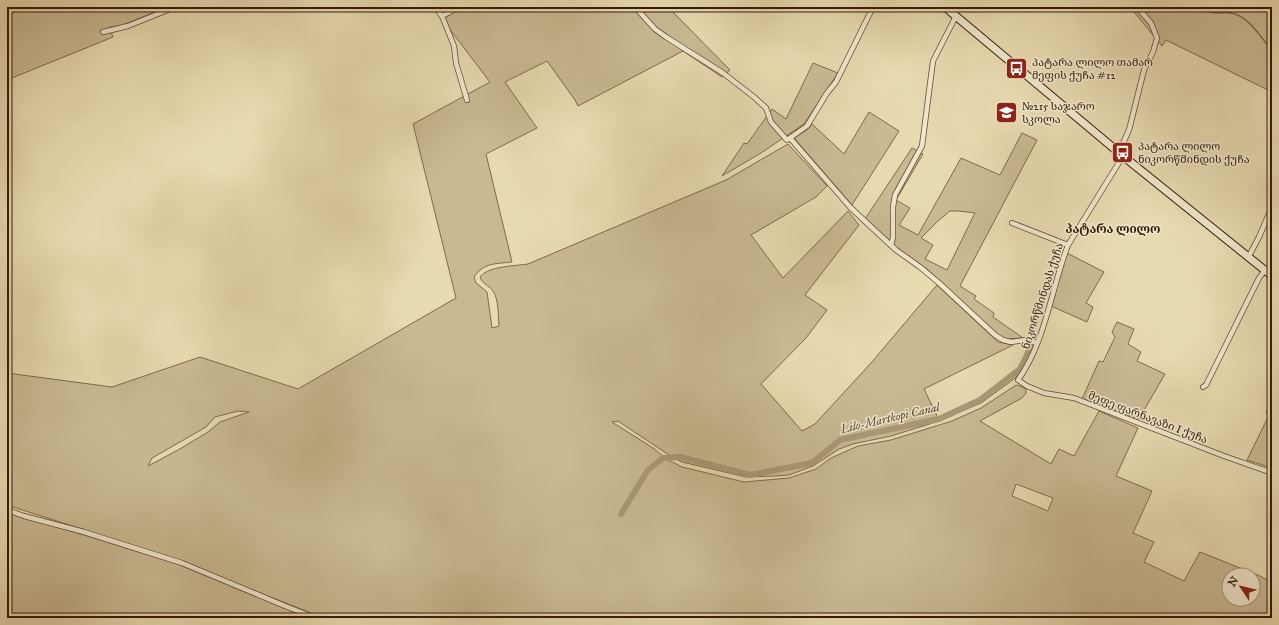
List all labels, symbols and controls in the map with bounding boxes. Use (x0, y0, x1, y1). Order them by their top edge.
bus stop icon: პატარა ლილო თამარ მეფის ქუჩა #12 (1003, 55, 1029, 81)
place label: პატარა ლილო თამარ მეფის ქუჩა #12 (1032, 56, 1153, 82)
school or university icon: №215 საჯარო სკოლა (993, 99, 1019, 125)
place label: №215 საჯარო სკოლა (1022, 100, 1095, 126)
bus stop icon: პატარა ლილო ნიკორწმინდის ქუჩა (1109, 139, 1135, 165)
place label: პატარა ლილო ნიკორწმინდის ქუჩა (1138, 140, 1250, 166)
district label: პატარა ლილო (1066, 222, 1160, 236)
street label: ნიკორწმინდას ქუჩა (1019, 241, 1066, 351)
street label: მეფე ფარნავაზი I ქუჩა (1086, 389, 1209, 446)
water label: Lilo-Martkopi Canal (838, 399, 943, 437)
north arrow (1221, 567, 1261, 607)
text: N (1225, 573, 1242, 589)

